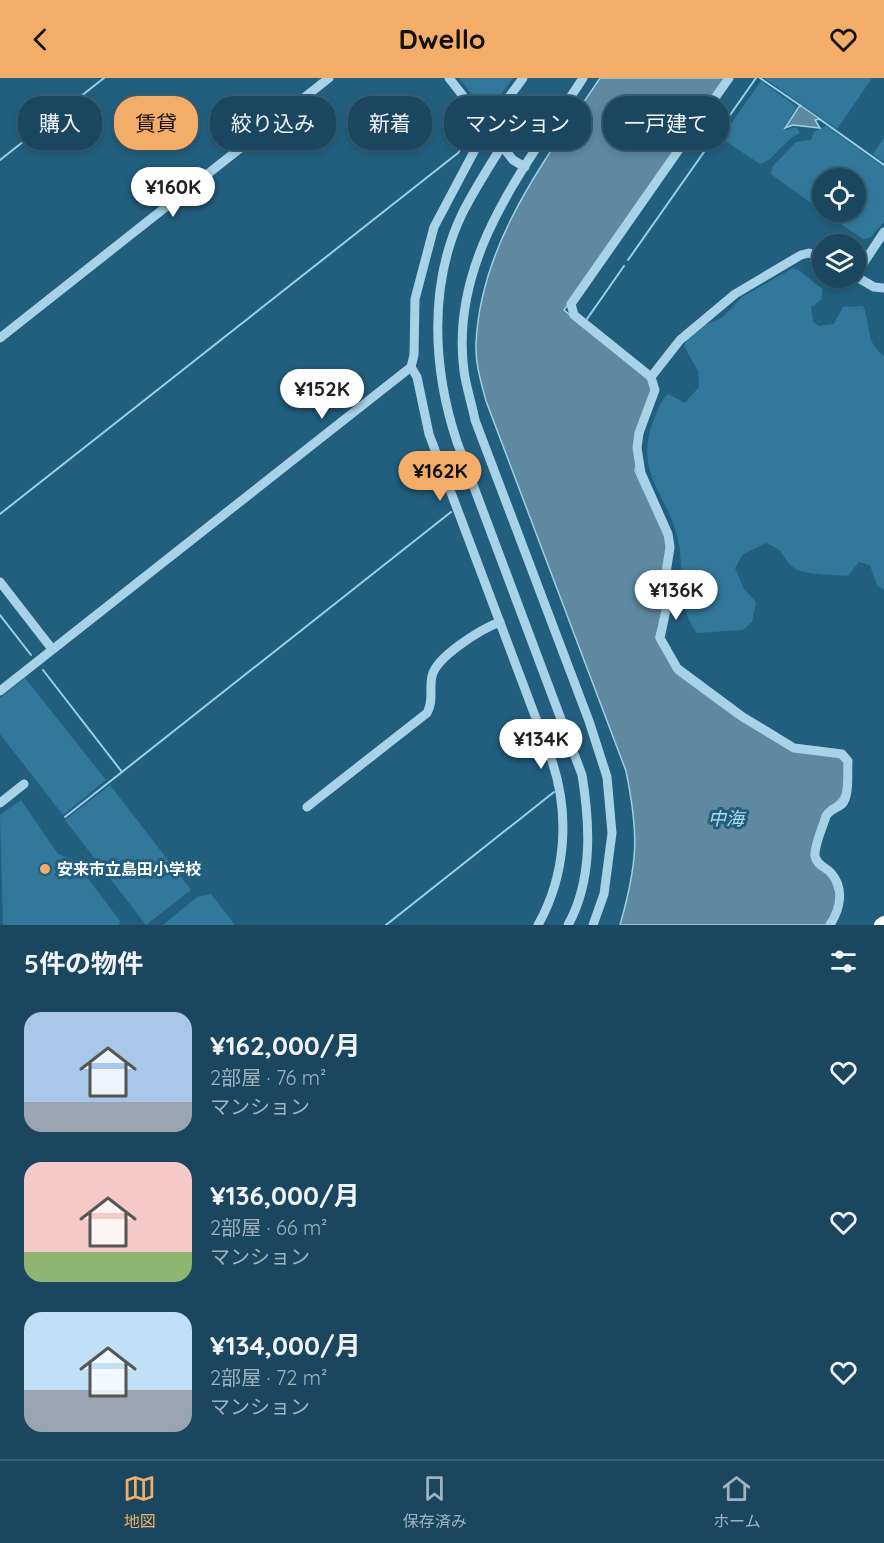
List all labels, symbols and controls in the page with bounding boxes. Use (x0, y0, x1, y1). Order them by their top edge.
text: Dwello (398, 22, 486, 56)
icon: back (24, 23, 57, 56)
icon: heart (827, 23, 860, 56)
chip: 購入 (18, 96, 102, 150)
chip: 賃貸 (114, 96, 198, 150)
chip: 絞り込み (210, 96, 336, 150)
chip: 新着 (348, 96, 432, 150)
chip: マンション (444, 96, 591, 150)
chip: 一戸建て (603, 96, 729, 150)
pin: ¥160K (131, 167, 215, 218)
map controls (812, 168, 866, 288)
button: locate (812, 168, 866, 222)
text: ¥160K (145, 174, 201, 199)
button: layers (812, 234, 866, 288)
pin: ¥152K (280, 369, 364, 420)
text: ¥152K (294, 376, 350, 401)
pin: ¥162K (398, 451, 482, 502)
text: ¥162K (412, 458, 468, 483)
pin: ¥136K (634, 570, 718, 621)
text: ¥136K (649, 577, 703, 602)
pin: ¥134K (499, 719, 583, 770)
text: ¥134K (513, 726, 569, 751)
water label: 中海 (708, 807, 747, 830)
place label: 安来市立島田小学校 (57, 859, 201, 879)
marker: 安来市立島田小学校 (38, 862, 52, 876)
icon: filters (827, 945, 860, 978)
text: 5件の物件 (24, 947, 143, 980)
text: ¥162,000/月 (210, 1029, 361, 1062)
icon: home (72, 1036, 144, 1108)
icon: heart (827, 1056, 860, 1089)
text: 2部屋 · 76 m² (210, 1065, 326, 1090)
text: マンション (210, 1094, 310, 1119)
text: ¥136,000/月 (210, 1179, 360, 1212)
icon: home (72, 1186, 144, 1258)
icon: heart (827, 1206, 860, 1239)
text: 2部屋 · 66 m² (210, 1215, 327, 1240)
text: マンション (210, 1244, 310, 1269)
text: ¥134,000/月 (210, 1329, 361, 1362)
icon: home (72, 1336, 144, 1408)
icon: heart (827, 1356, 860, 1389)
text: 2部屋 · 72 m² (210, 1365, 327, 1390)
text: マンション (210, 1394, 310, 1419)
tab: 地図 (123, 1472, 156, 1532)
tab: 保存済み (403, 1472, 467, 1532)
tab: ホーム (713, 1472, 761, 1532)

